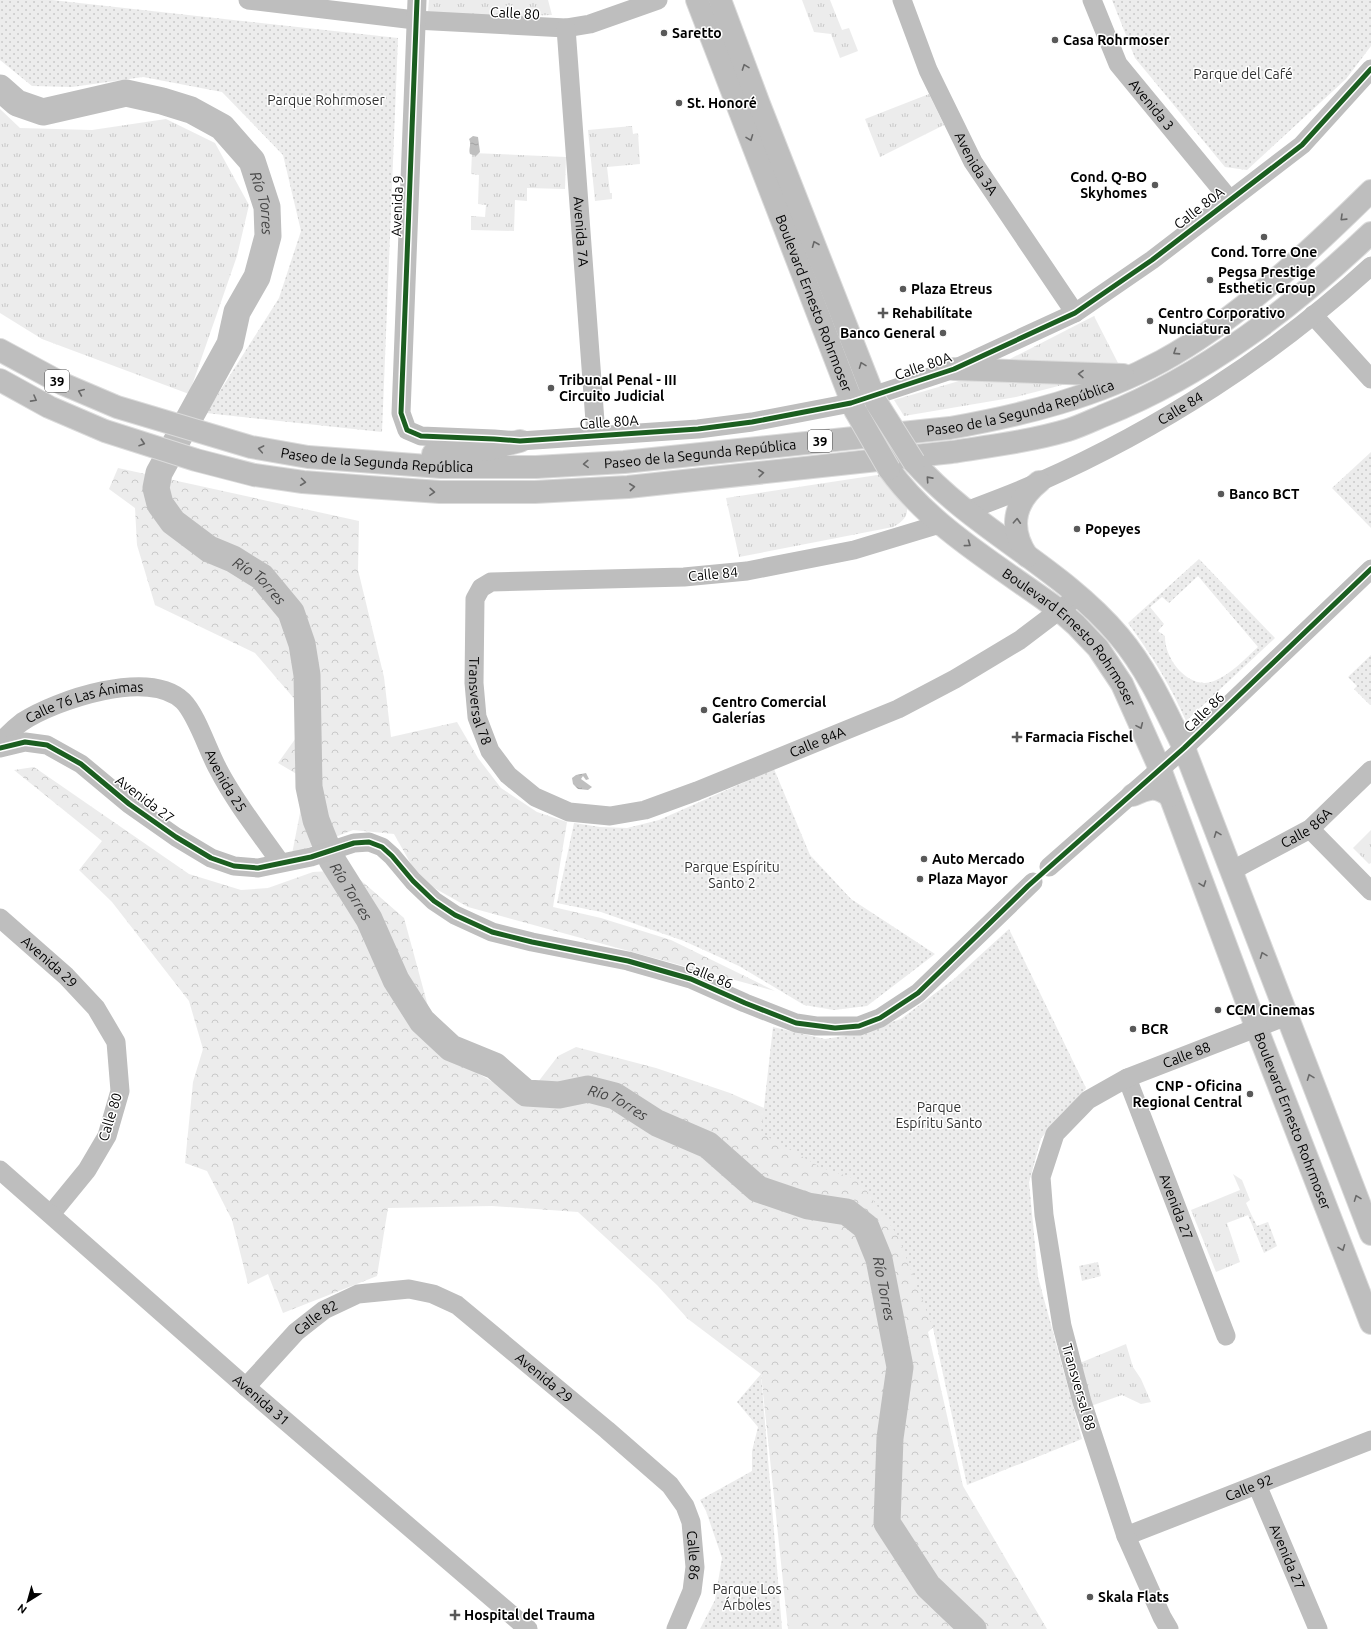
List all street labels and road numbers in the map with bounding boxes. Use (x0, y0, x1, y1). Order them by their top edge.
street label: Calle 80 (490, 4, 540, 22)
street label: Avenida 3 (1126, 76, 1177, 134)
street label: Avenida 3A (952, 129, 1001, 198)
street label: Avenida 9 (388, 175, 406, 237)
street label: Calle 80A (1171, 184, 1227, 232)
street label: Avenida 7A (570, 196, 592, 267)
street label: Boulevard Ernesto Rohrmoser (772, 212, 856, 395)
street label: Calle 80A (893, 349, 953, 383)
road number: 39 (45, 370, 69, 392)
street label: Paseo de la Segunda República (925, 377, 1116, 438)
street label: Calle 84 (1155, 388, 1206, 428)
street label: Calle 80A (579, 412, 639, 432)
road number: 39 (808, 430, 832, 452)
street label: Paseo de la Segunda República (603, 436, 797, 471)
street label: Paseo de la Segunda República (279, 444, 473, 475)
street label: Calle 84 (687, 564, 739, 584)
street label: Boulevard Ernesto Rohrmoser (999, 565, 1139, 710)
street label: Transversal 78 (466, 657, 495, 747)
street label: Calle 76 Las Ánimas (22, 679, 144, 726)
street label: Calle 86 (1181, 689, 1228, 735)
street label: Calle 84A (787, 723, 848, 760)
street label: Avenida 25 (202, 747, 250, 815)
street label: Avenida 27 (113, 772, 177, 826)
street label: Calle 86A (1278, 804, 1335, 851)
street label: Avenida 29 (18, 933, 81, 991)
street label: Calle 86 (683, 958, 735, 992)
street label: Boulevard Ernesto Rohrmoser (1251, 1030, 1335, 1213)
street label: Calle 88 (1160, 1038, 1213, 1071)
street label: Calle 80 (95, 1091, 125, 1143)
street label: Avenida 27 (1157, 1172, 1196, 1242)
street label: Calle 82 (291, 1297, 340, 1338)
street label: Transversal 88 (1059, 1342, 1099, 1432)
street label: Avenida 29 (512, 1349, 576, 1406)
street label: Avenida 31 (230, 1371, 293, 1429)
street label: Calle 92 (1223, 1471, 1275, 1504)
street label: Avenida 27 (1267, 1522, 1308, 1592)
street label: Calle 86 (684, 1530, 703, 1581)

